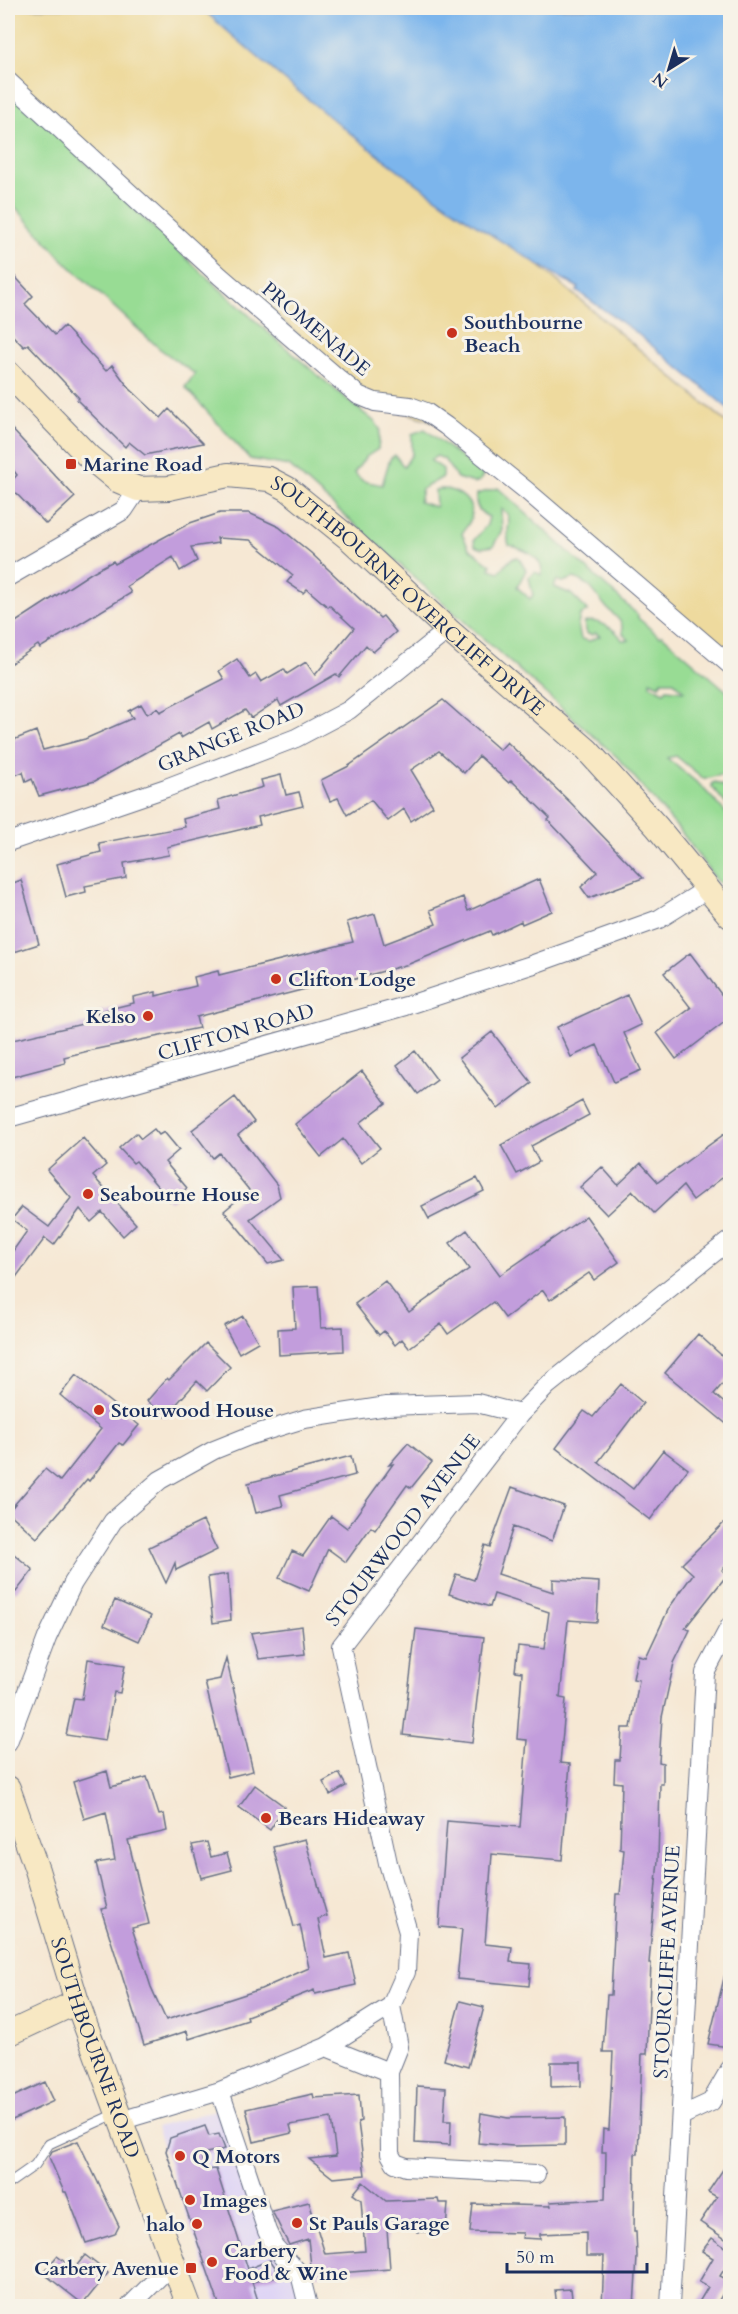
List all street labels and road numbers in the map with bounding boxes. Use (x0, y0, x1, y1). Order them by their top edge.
street label: PROMENADE (256, 276, 376, 382)
street label: SOUTHBOURNE OVERCLIFF DRIVE (266, 469, 551, 722)
street label: GRANGE ROAD (154, 695, 308, 779)
street label: CLIFTON ROAD (155, 997, 317, 1067)
street label: STOURWOOD AVENUE (319, 1428, 487, 1632)
street label: STOURCLIFFE AVENUE (647, 1845, 687, 2079)
street label: SOUTHBOURNE ROAD (45, 1934, 147, 2162)

